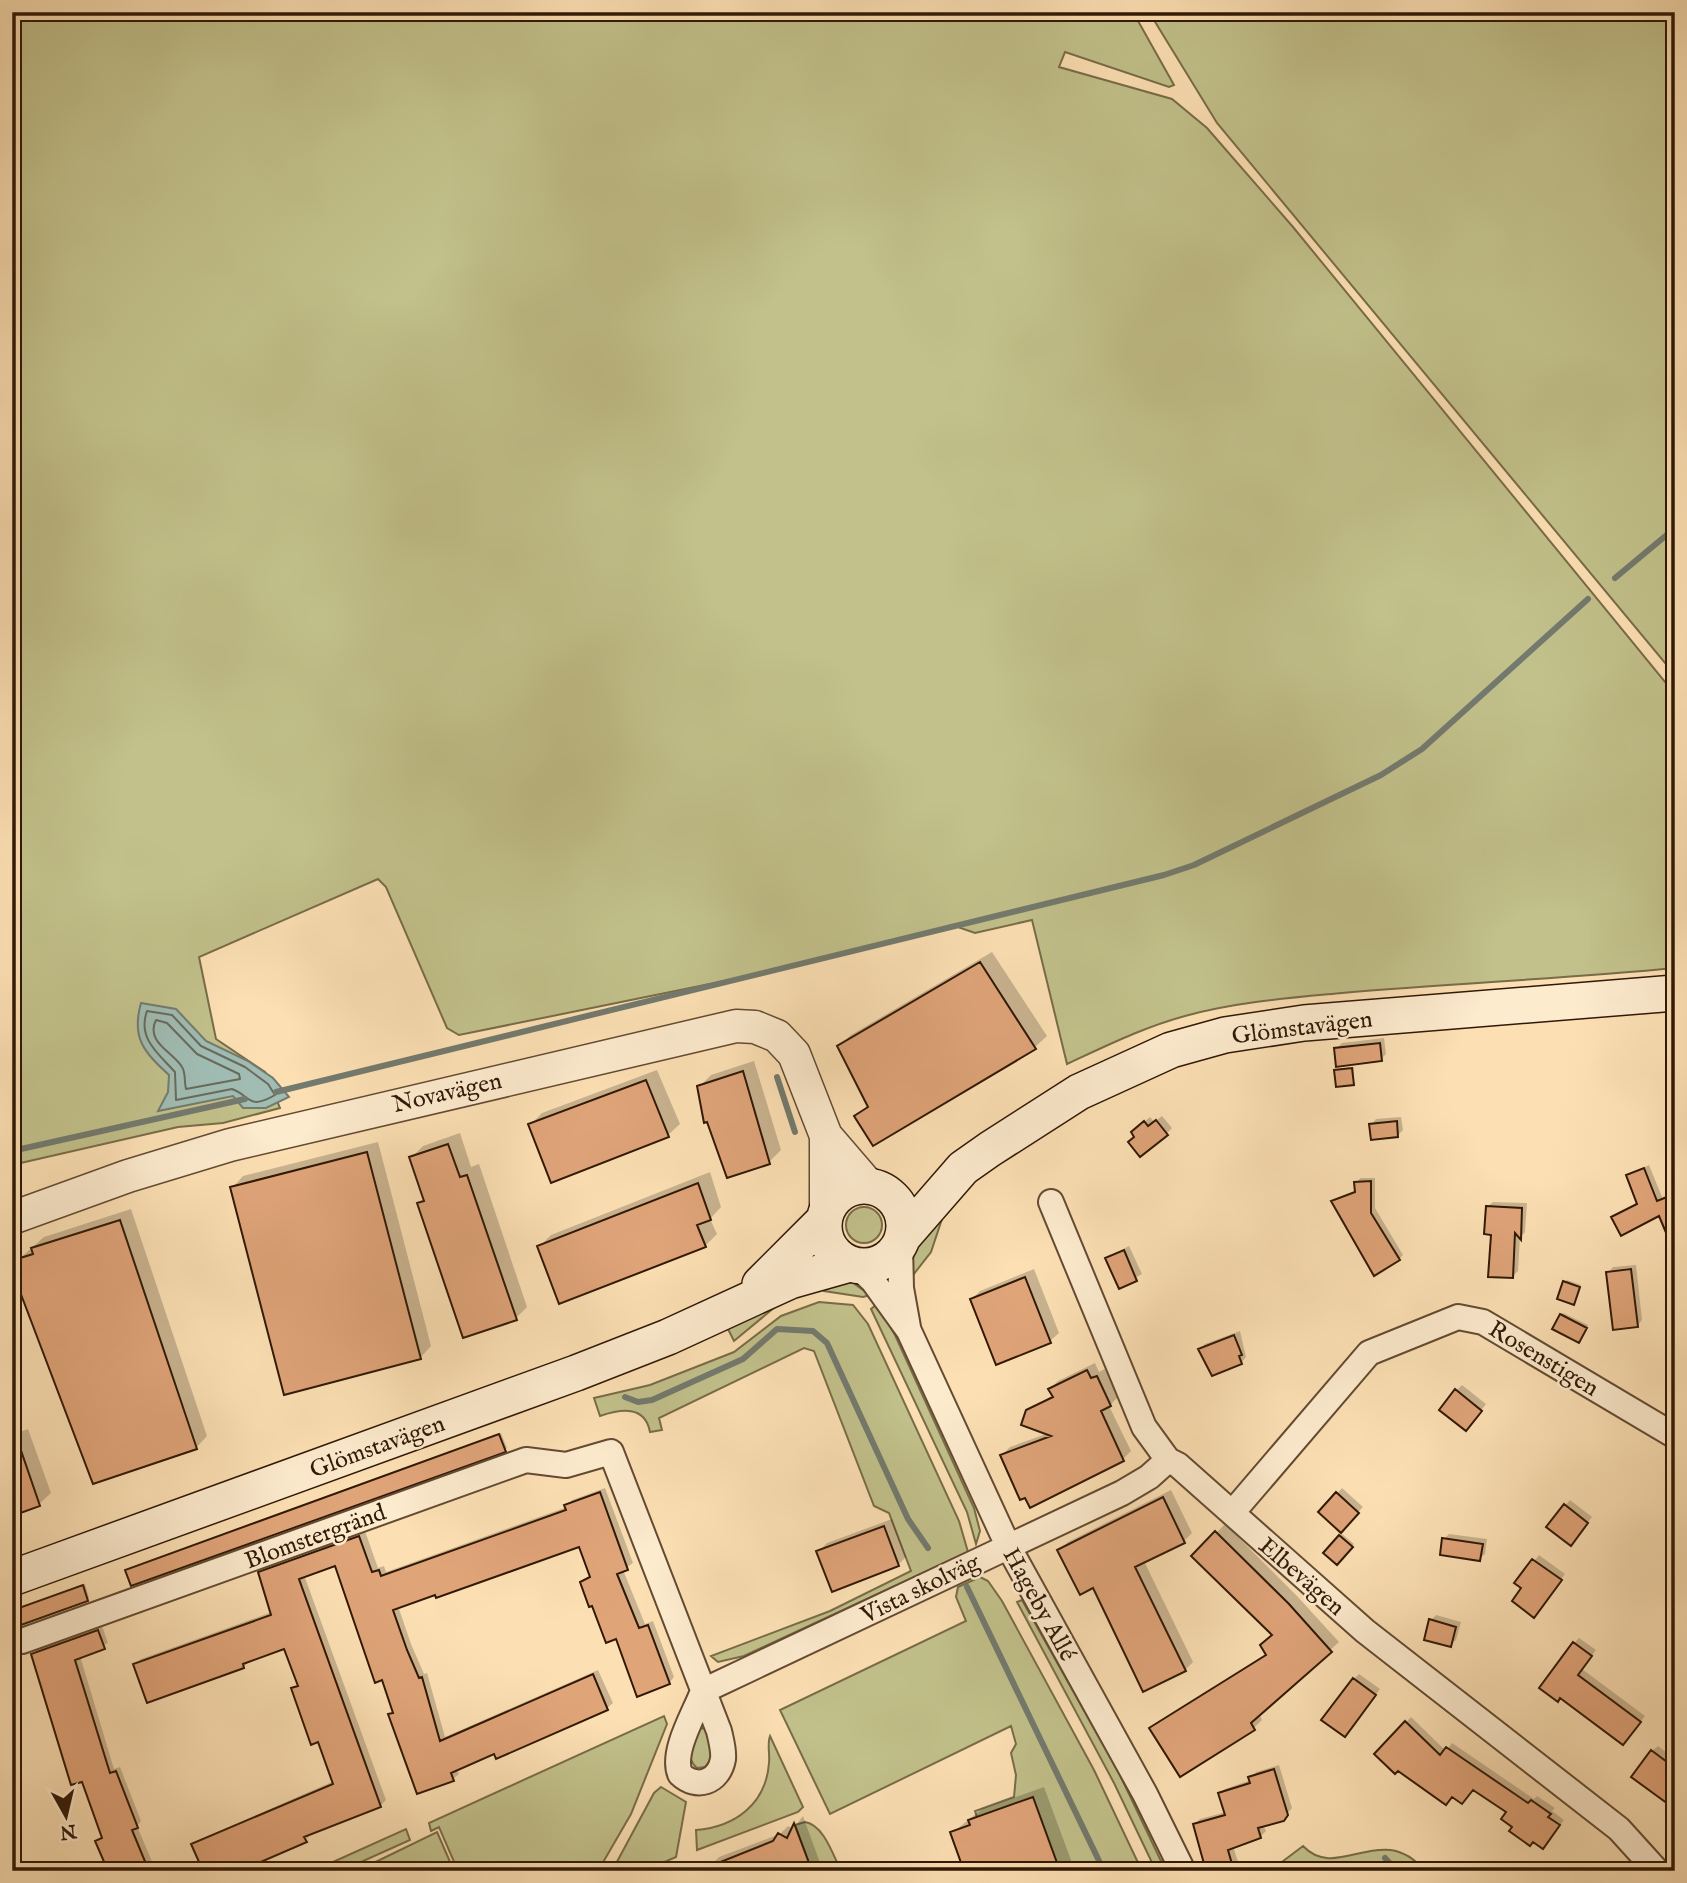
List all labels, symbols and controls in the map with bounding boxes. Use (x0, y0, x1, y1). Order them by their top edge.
street label: Glömstavägen (1230, 1004, 1375, 1052)
street label: Novavägen (390, 1066, 505, 1121)
street label: Rosenstigen (1482, 1314, 1604, 1404)
street label: Glömstavägen (306, 1409, 450, 1486)
street label: Blomstergränd (241, 1497, 391, 1577)
street label: Elbevägen (1251, 1531, 1351, 1623)
street label: Hageby Allé (995, 1543, 1083, 1667)
street label: Vista skolväg (855, 1547, 986, 1632)
north arrow (32, 1782, 102, 1852)
text: N (58, 1818, 79, 1844)

